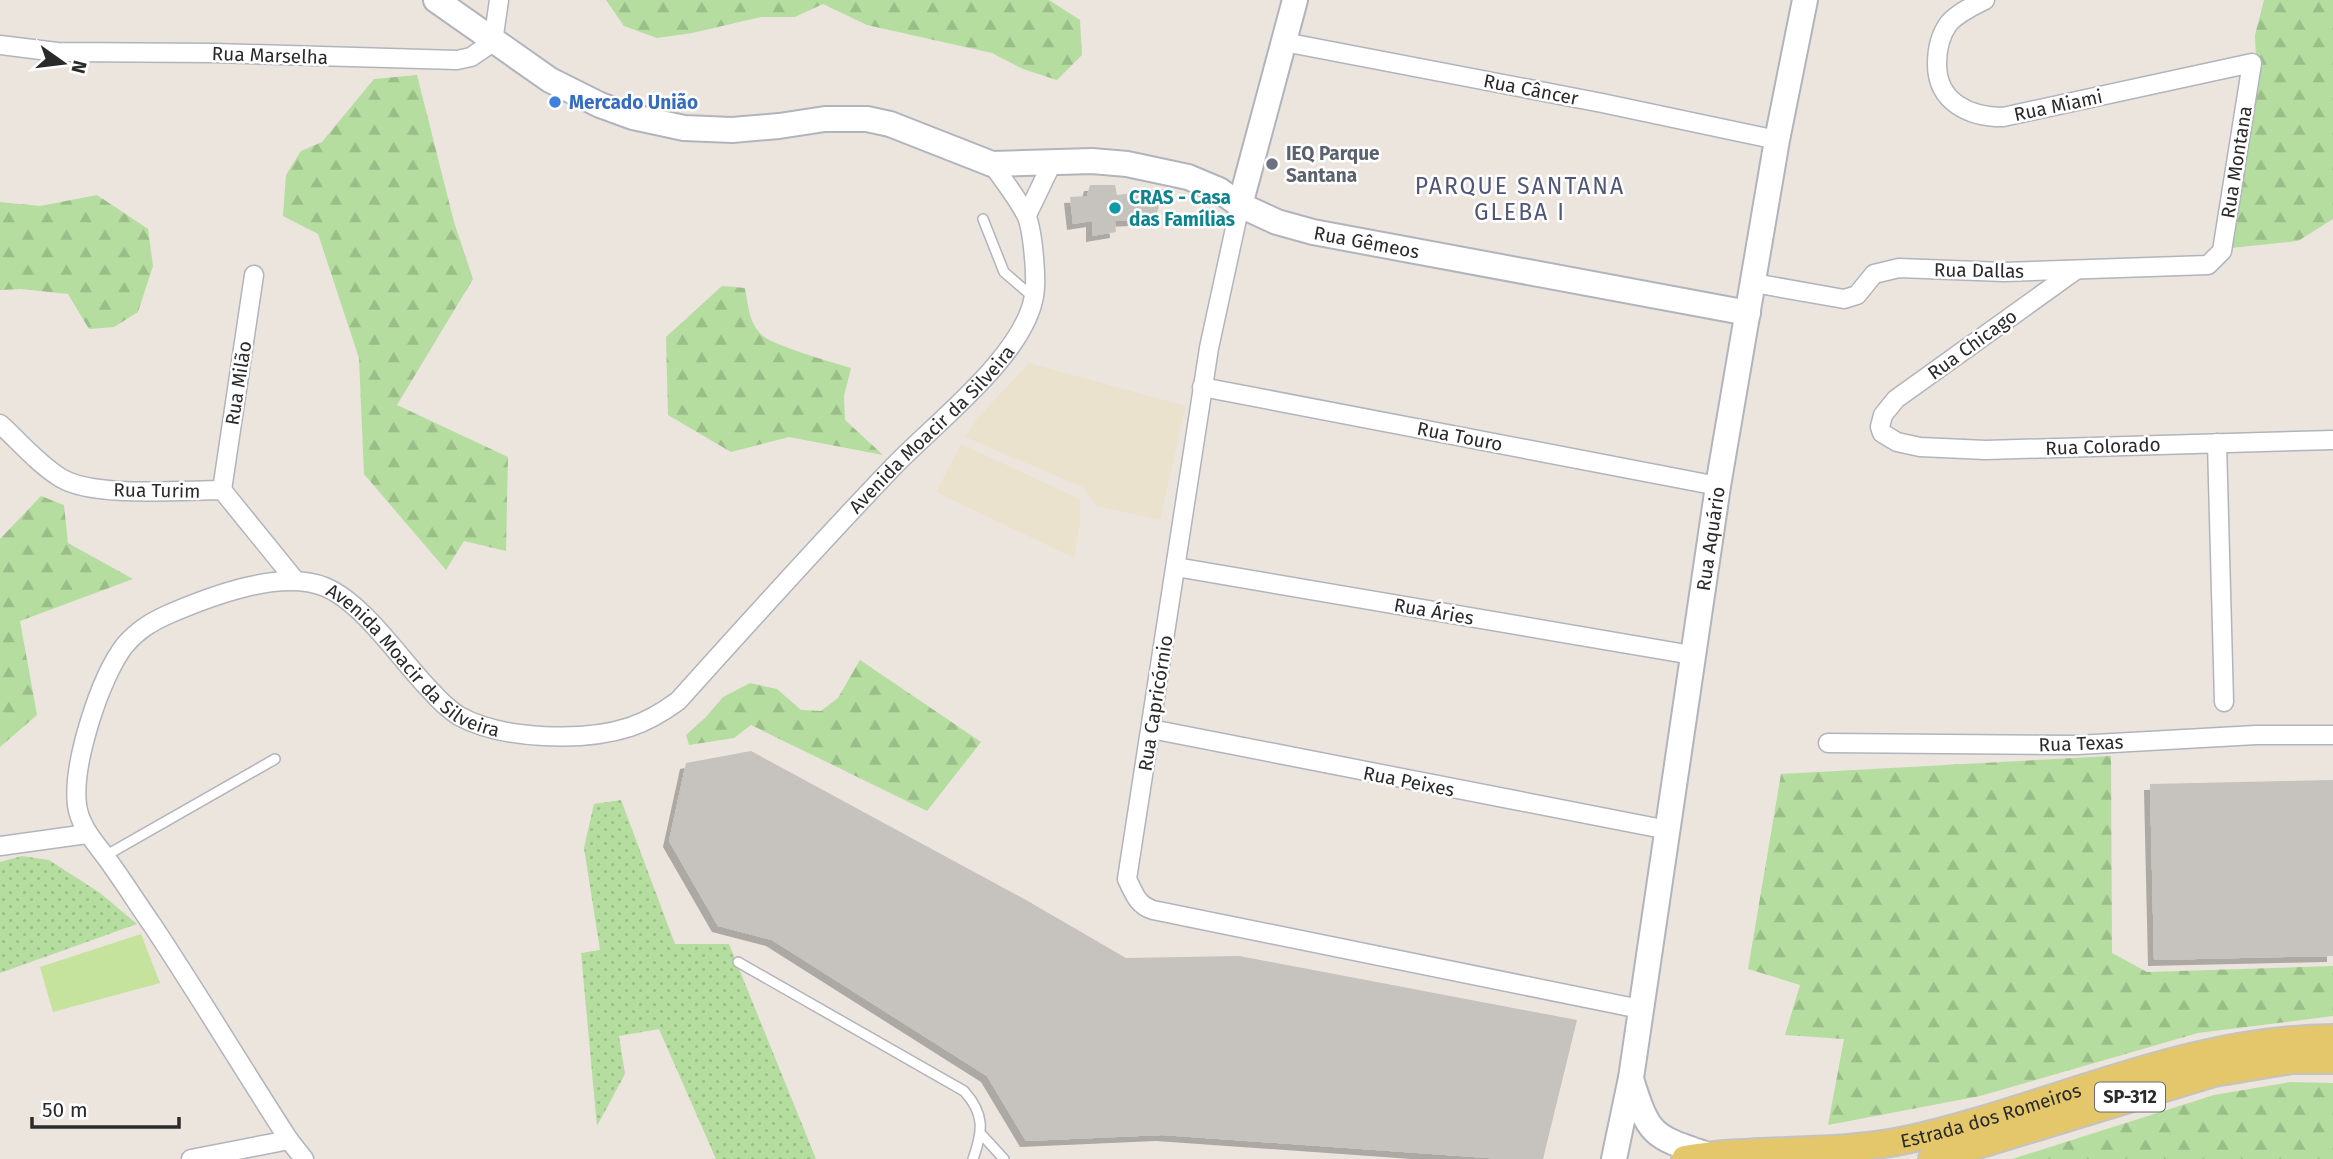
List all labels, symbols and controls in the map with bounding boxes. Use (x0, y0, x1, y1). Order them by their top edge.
north arrow (28, 28, 98, 98)
street label: Rua Marselha (211, 42, 329, 69)
text: N (66, 58, 92, 76)
street label: Rua Câncer (1481, 69, 1581, 110)
street label: Rua Miami (2012, 85, 2105, 126)
place label: Mercado União (569, 91, 698, 114)
marker: Mercado União (547, 94, 563, 110)
street label: Rua Montana (2216, 104, 2257, 220)
place label: IEQ Parque Santana (1286, 142, 1380, 187)
marker: IEQ Parque Santana (1264, 156, 1280, 172)
district label: PARQUE SANTANA GLEBA I (1415, 172, 1625, 226)
place label: CRAS - Casa das Famílias (1129, 186, 1235, 231)
marker: CRAS - Casa das Famílias (1107, 200, 1123, 216)
street label: Rua Gêmeos (1312, 221, 1421, 264)
street label: Rua Dallas (1934, 258, 2024, 283)
street label: Rua Chicago (1923, 304, 2021, 384)
street label: Rua Milão (220, 339, 256, 427)
street label: Avenida Moacir da Silveira (844, 341, 1019, 518)
street label: Rua Touro (1415, 417, 1505, 456)
street label: Rua Colorado (2045, 433, 2161, 460)
street label: Rua Turim (113, 478, 201, 503)
street label: Rua Aquário (1692, 485, 1730, 592)
street label: Avenida Moacir da Silveira (322, 579, 502, 742)
street label: Rua Áries (1392, 593, 1476, 630)
street label: Rua Capricórnio (1133, 633, 1178, 773)
street label: Rua Texas (2038, 731, 2124, 756)
street label: Rua Peixes (1361, 761, 1457, 802)
street label: Estrada dos Romeiros (1898, 1079, 2084, 1153)
road number: SP-312 (2095, 1082, 2165, 1112)
scale bar (32, 1086, 178, 1130)
text: 50 m (42, 1097, 88, 1123)

